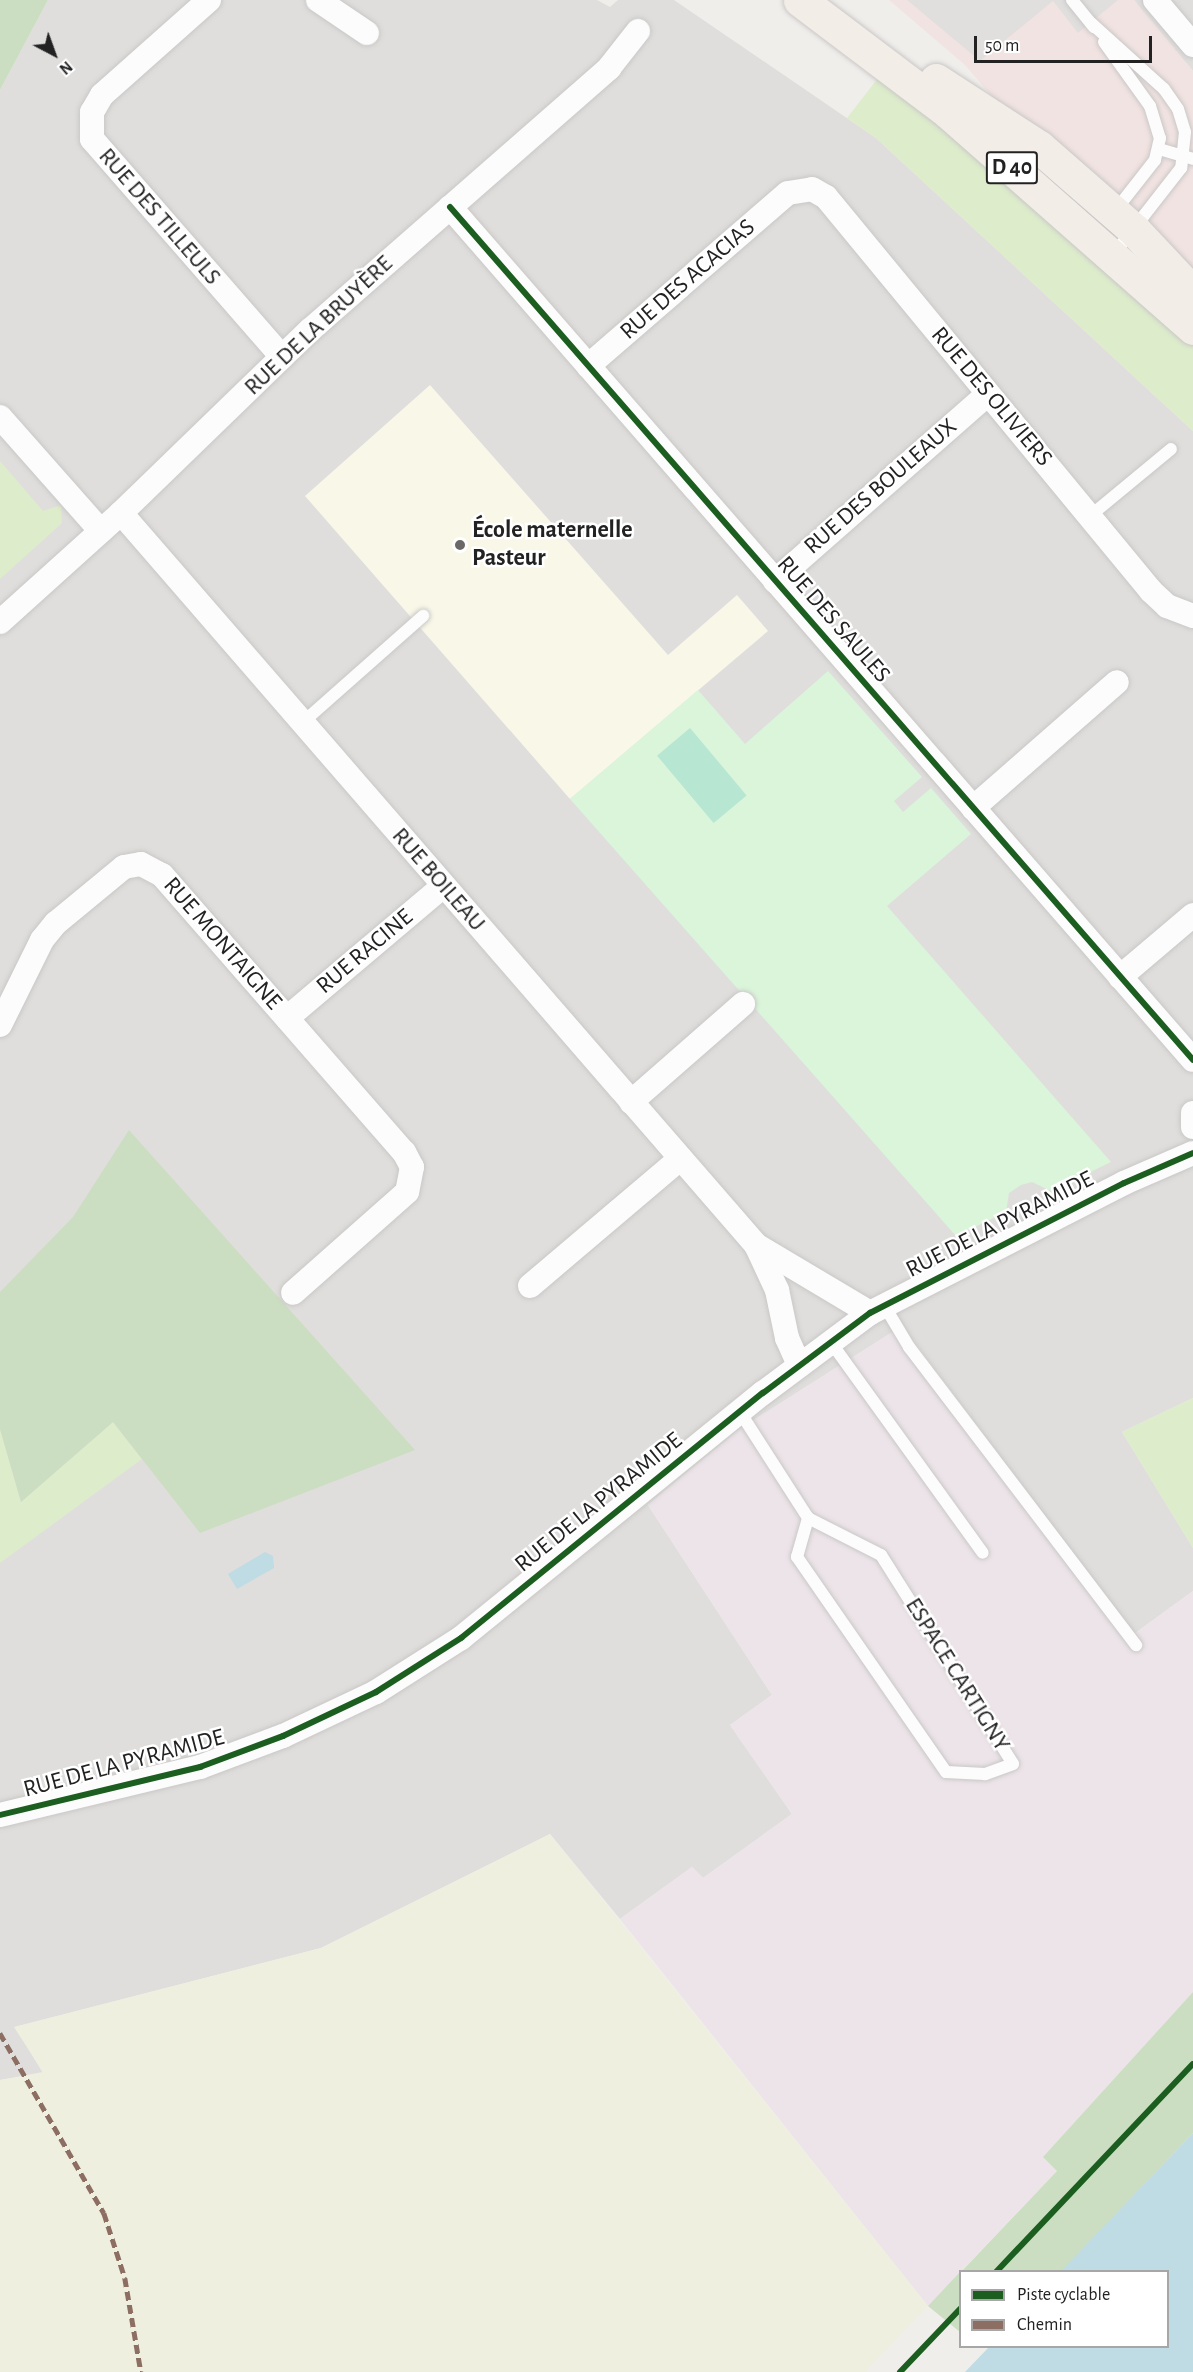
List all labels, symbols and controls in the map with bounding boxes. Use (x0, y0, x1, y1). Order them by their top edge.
north arrow (24, 24, 84, 84)
scale bar (977, 24, 1156, 62)
text: 50 m (985, 37, 1019, 55)
text: N (56, 58, 75, 77)
street label: RUE DES TILLEULS (92, 143, 226, 291)
road number: D 40 (985, 149, 1039, 187)
street label: RUE DES ACACIAS (615, 214, 761, 346)
street label: RUE DE LA BRUYÈRE (239, 250, 399, 402)
street label: RUE DES OLIVIERS (924, 321, 1058, 473)
street label: RUE DES BOULEAUX (799, 413, 963, 561)
place label: École maternelle Pasteur (472, 517, 633, 573)
marker: École maternelle Pasteur (453, 538, 467, 552)
street label: RUE DES SAULES (770, 551, 896, 689)
street label: RUE BOILEAU (385, 822, 491, 938)
street label: RUE MONTAIGNE (157, 872, 287, 1016)
street label: RUE RACINE (311, 903, 419, 1001)
street label: RUE DE LA PYRAMIDE (901, 1165, 1099, 1285)
street label: RUE DE LA PYRAMIDE (510, 1427, 688, 1579)
street label: ESPACE CARTIGNY (898, 1593, 1016, 1757)
street label: RUE DE LA PYRAMIDE (20, 1723, 228, 1805)
legend (959, 2270, 1169, 2348)
text: Piste cyclable (1017, 2286, 1110, 2304)
text: Chemin (1017, 2316, 1072, 2334)

